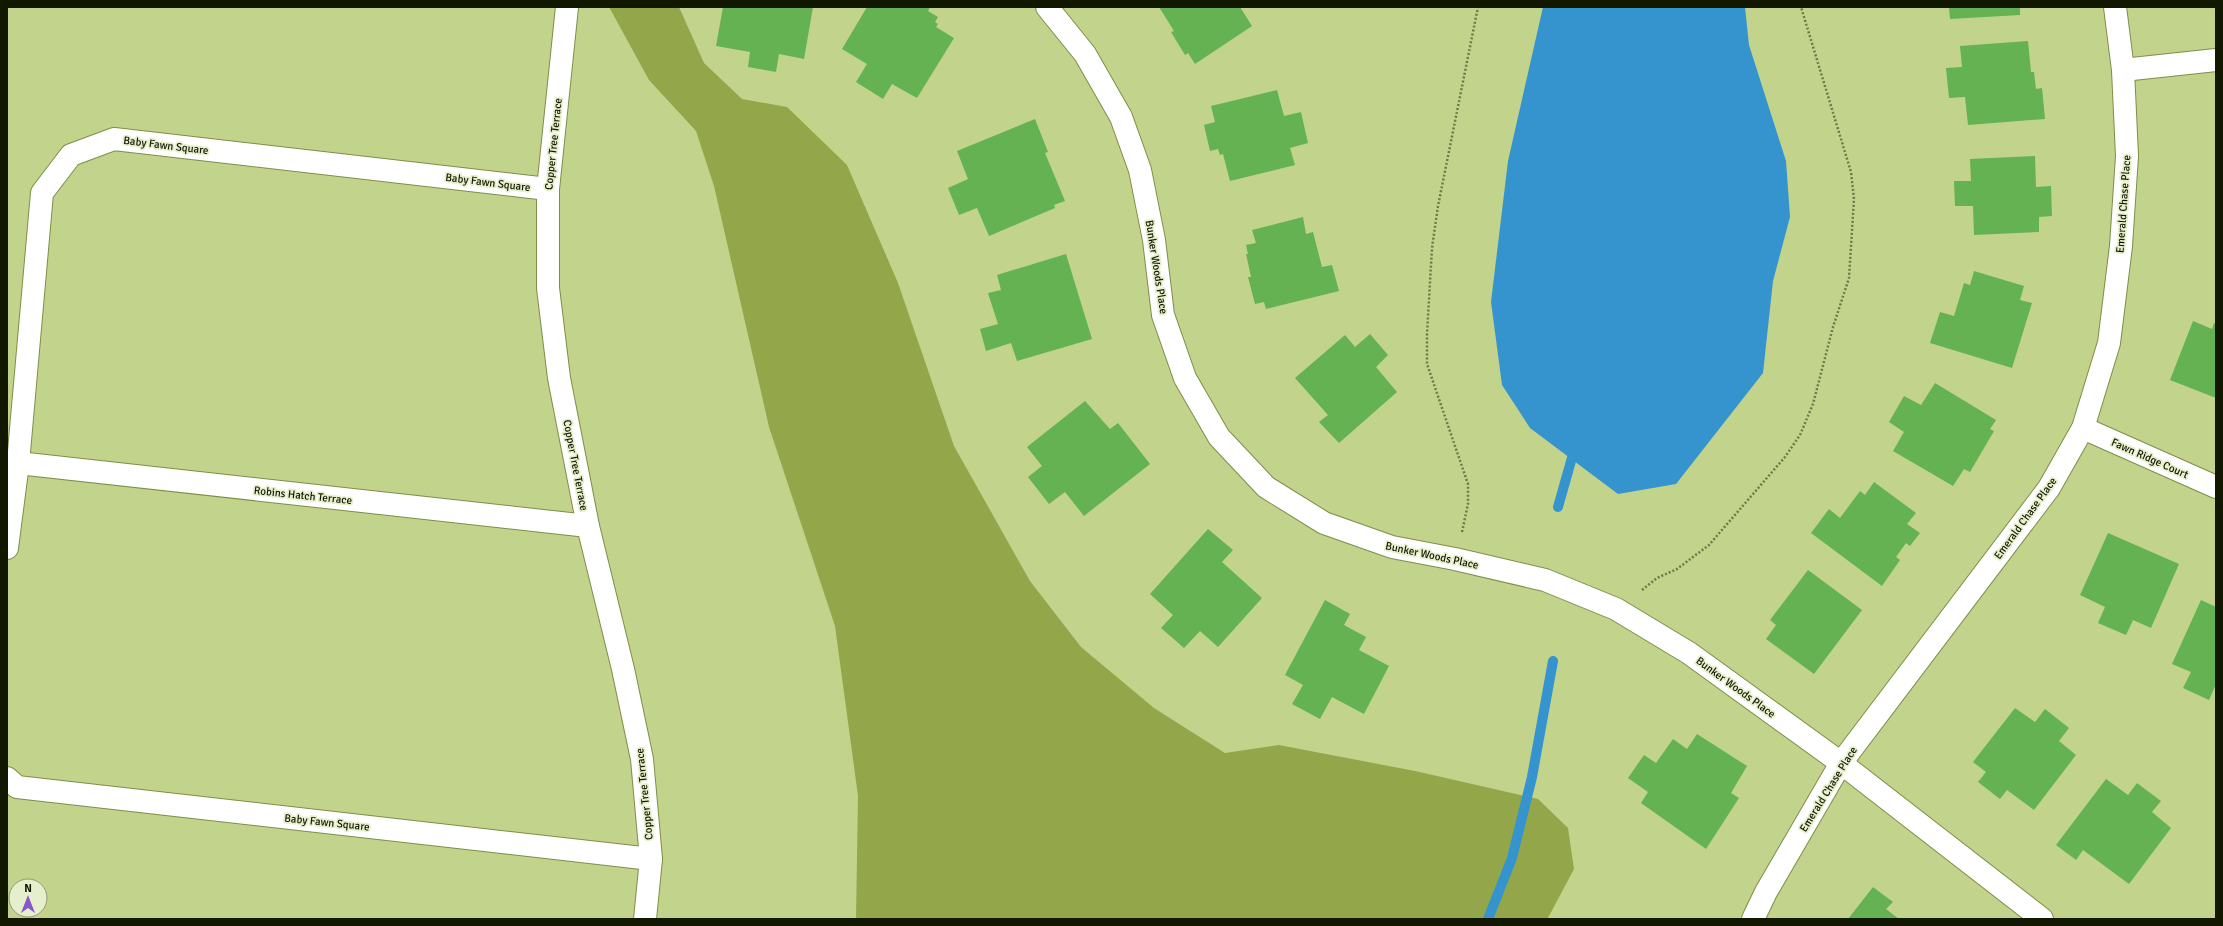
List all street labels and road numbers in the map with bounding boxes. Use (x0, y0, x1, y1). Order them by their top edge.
street label: Copper Tree Terrace (542, 98, 565, 191)
street label: Baby Fawn Square (123, 134, 209, 157)
street label: Emerald Chase Place (2114, 155, 2133, 253)
street label: Baby Fawn Square (445, 171, 531, 194)
street label: Bunker Woods Place (1143, 219, 1170, 315)
street label: Copper Tree Terrace (560, 419, 591, 512)
street label: Fawn Ridge Court (2109, 436, 2190, 481)
street label: Emerald Chase Place (1991, 475, 2059, 562)
street label: Robins Hatch Terrace (253, 484, 353, 507)
street label: Bunker Woods Place (1384, 539, 1480, 572)
street label: Bunker Woods Place (1693, 654, 1778, 721)
street label: Emerald Chase Place (1797, 744, 1860, 834)
street label: Copper Tree Terrace (633, 747, 656, 840)
street label: Baby Fawn Square (284, 812, 370, 833)

